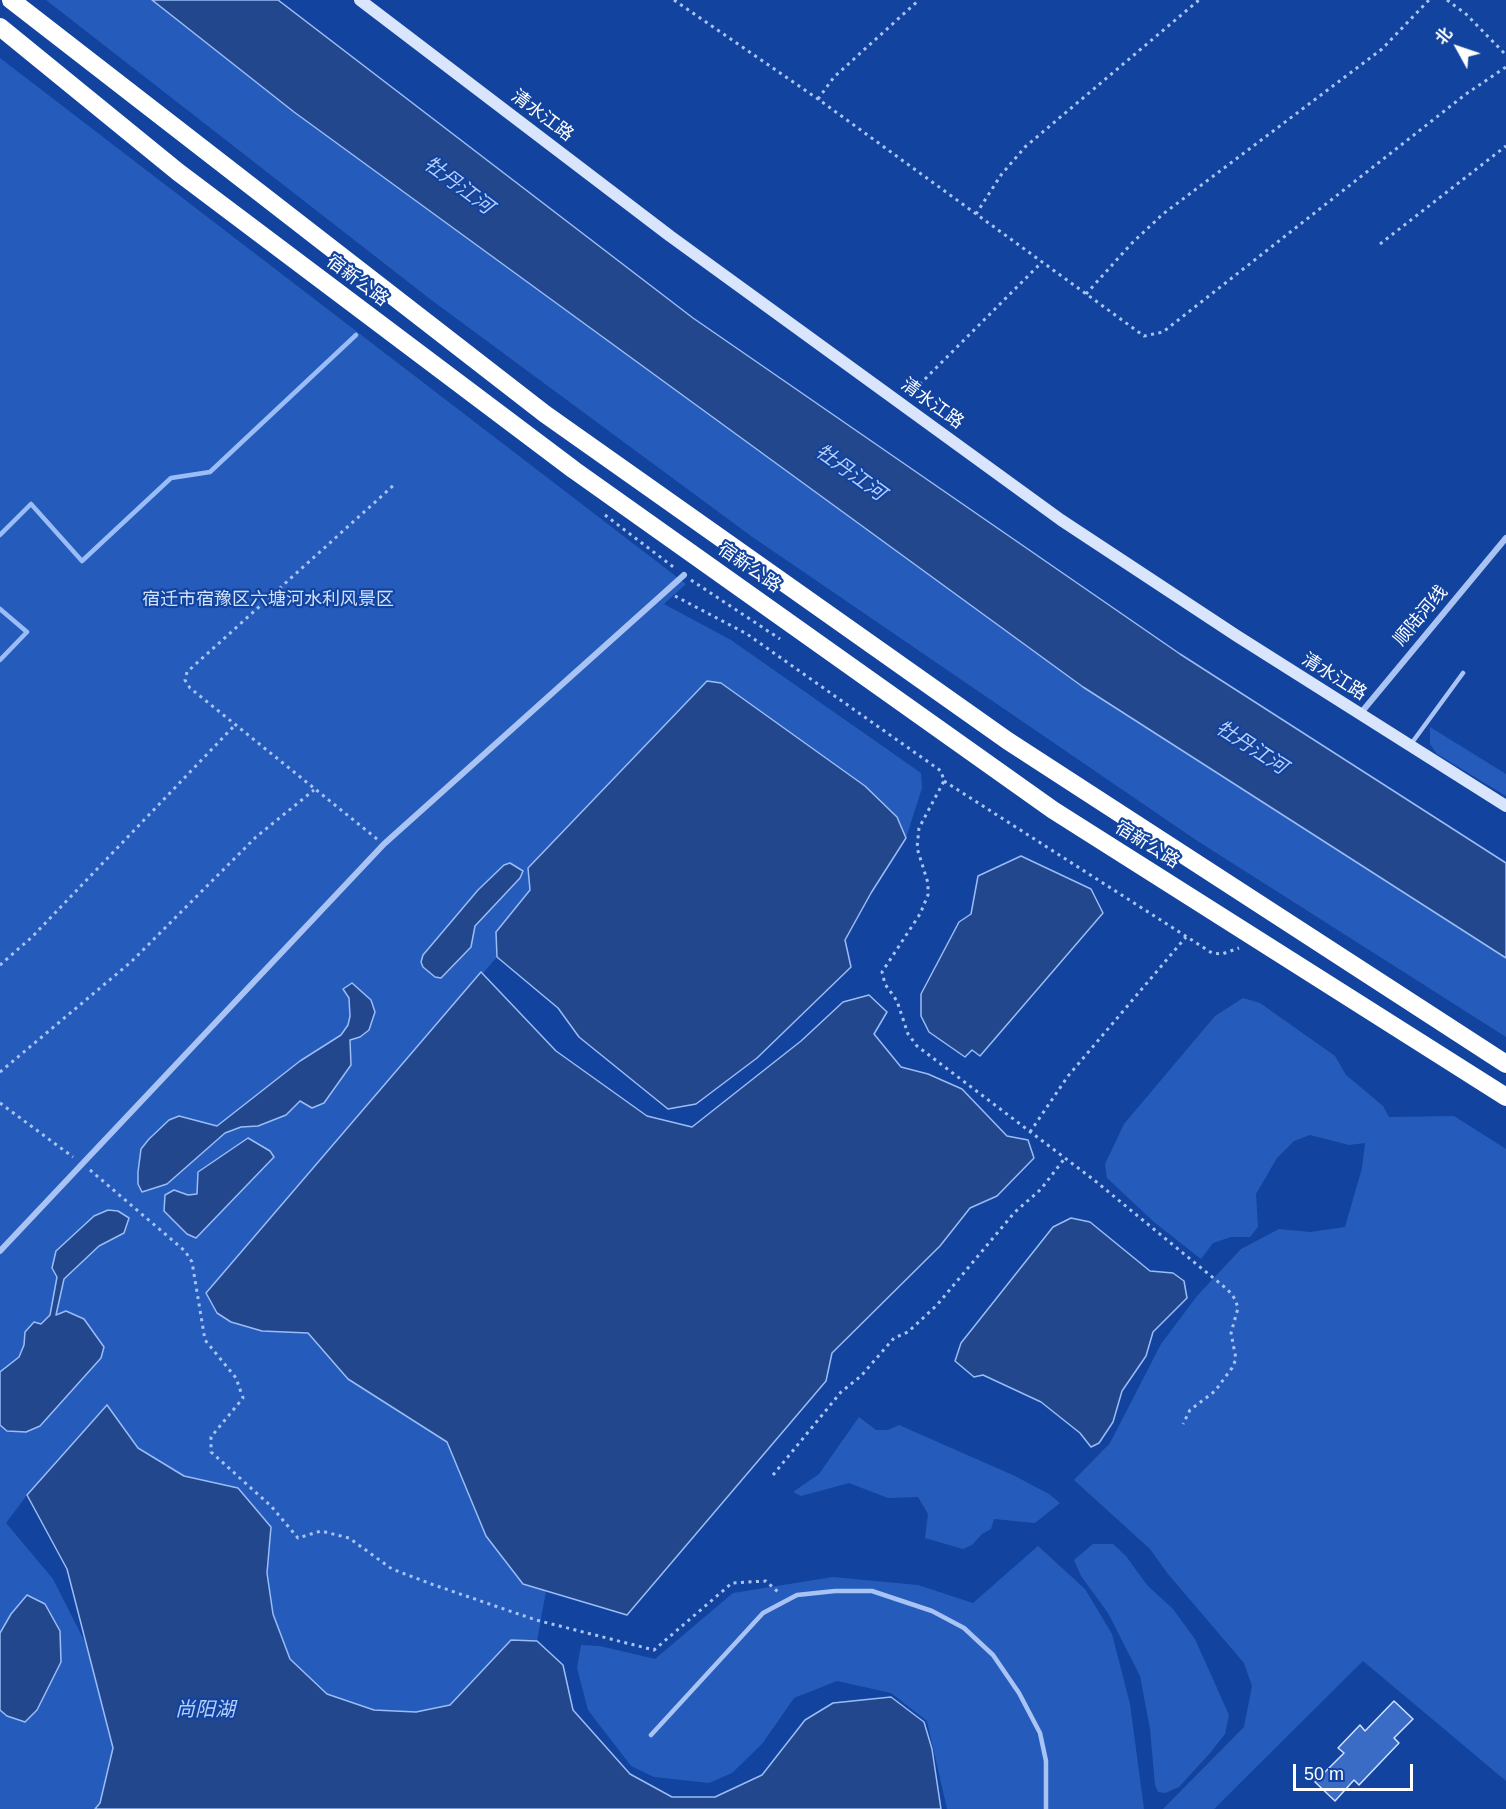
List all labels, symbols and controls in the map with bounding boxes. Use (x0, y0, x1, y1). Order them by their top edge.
north arrow (1428, 18, 1488, 78)
text: 北 (1432, 25, 1455, 48)
street label: 清水江路 (507, 86, 577, 146)
water label: 牡丹江河 (419, 152, 497, 220)
street label: 宿新公路 (322, 251, 392, 311)
street label: 清水江路 (897, 374, 967, 434)
water label: 牡丹江河 (811, 440, 889, 506)
street label: 宿新公路 (713, 539, 785, 597)
street label: 顺陆河线 (1390, 581, 1452, 651)
park label: 宿迁市宿豫区六塘河水利风景区 (142, 589, 394, 611)
street label: 清水江路 (1298, 649, 1370, 705)
water label: 牡丹江河 (1211, 716, 1291, 780)
street label: 宿新公路 (1111, 817, 1183, 873)
water label: 尚阳湖 (175, 1698, 235, 1722)
scale bar (1296, 1752, 1416, 1790)
text: 50 m (1304, 1764, 1344, 1784)

